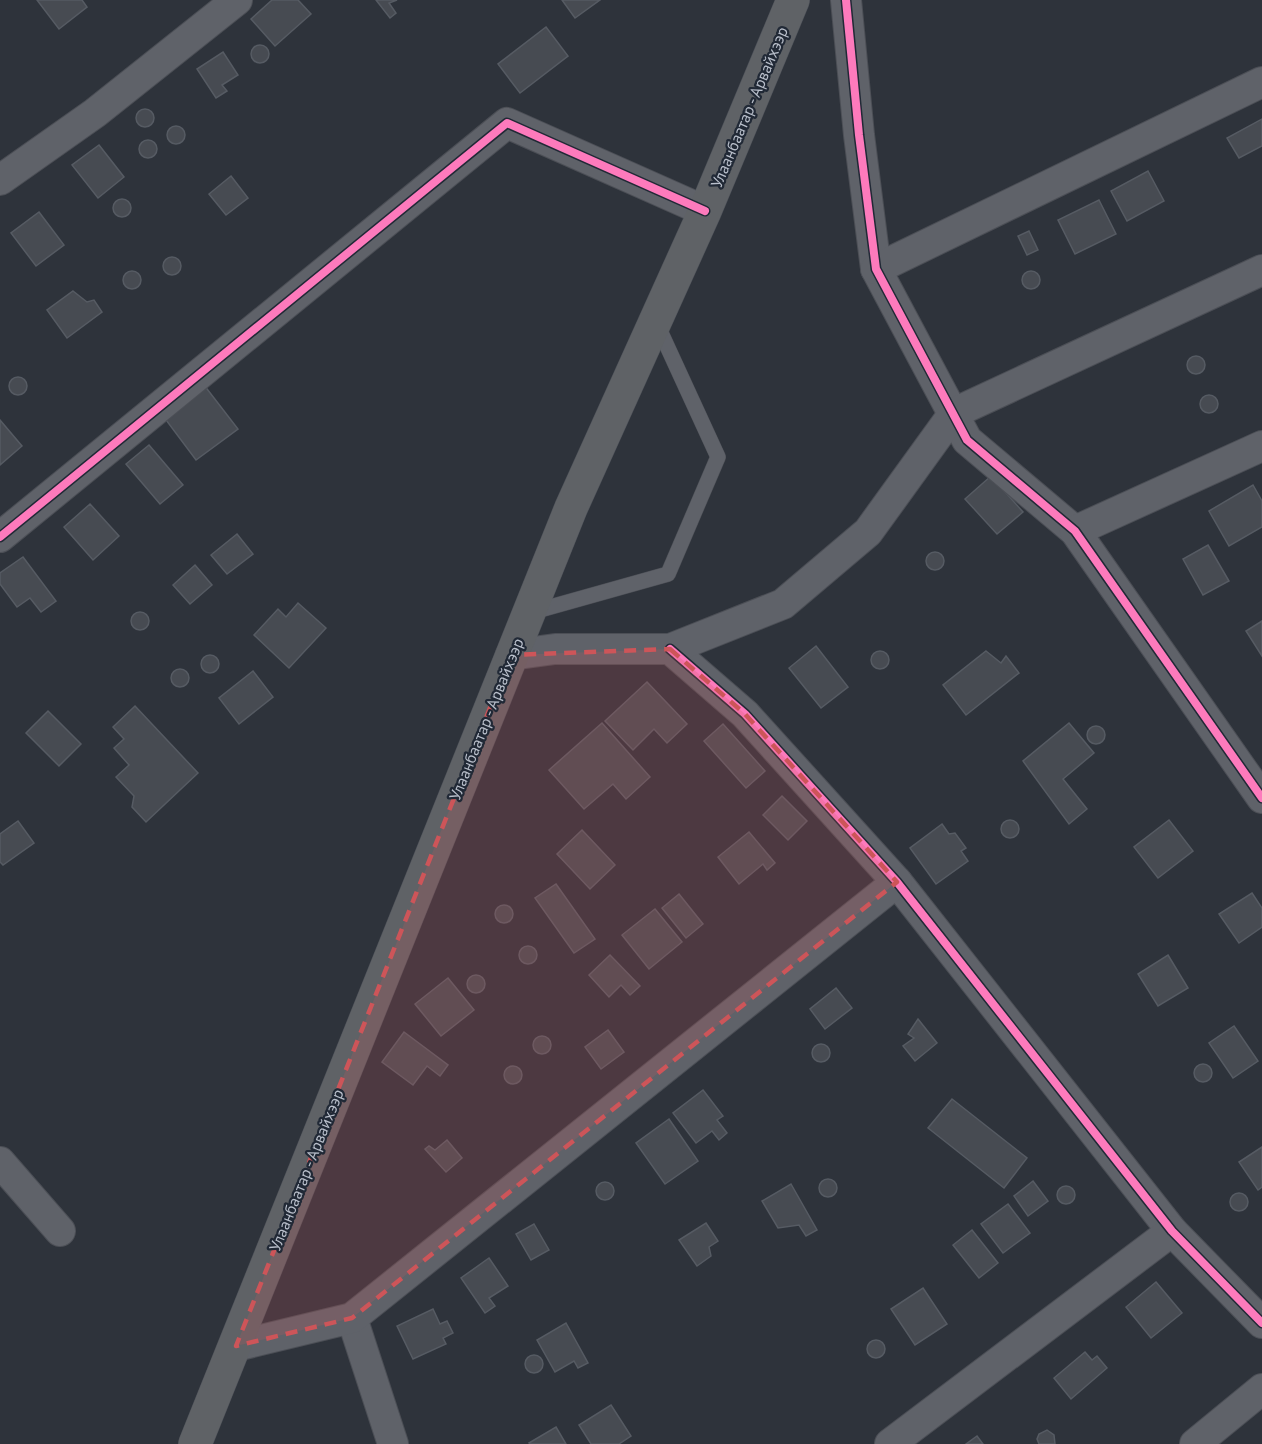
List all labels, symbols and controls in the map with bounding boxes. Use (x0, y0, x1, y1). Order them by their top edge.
street label: Улаанбаатар - Арвайхээр (706, 23, 792, 191)
street label: Улаанбаатар - Арвайхээр (444, 635, 528, 803)
street label: Улаанбаатар - Арвайхээр (264, 1086, 348, 1254)

